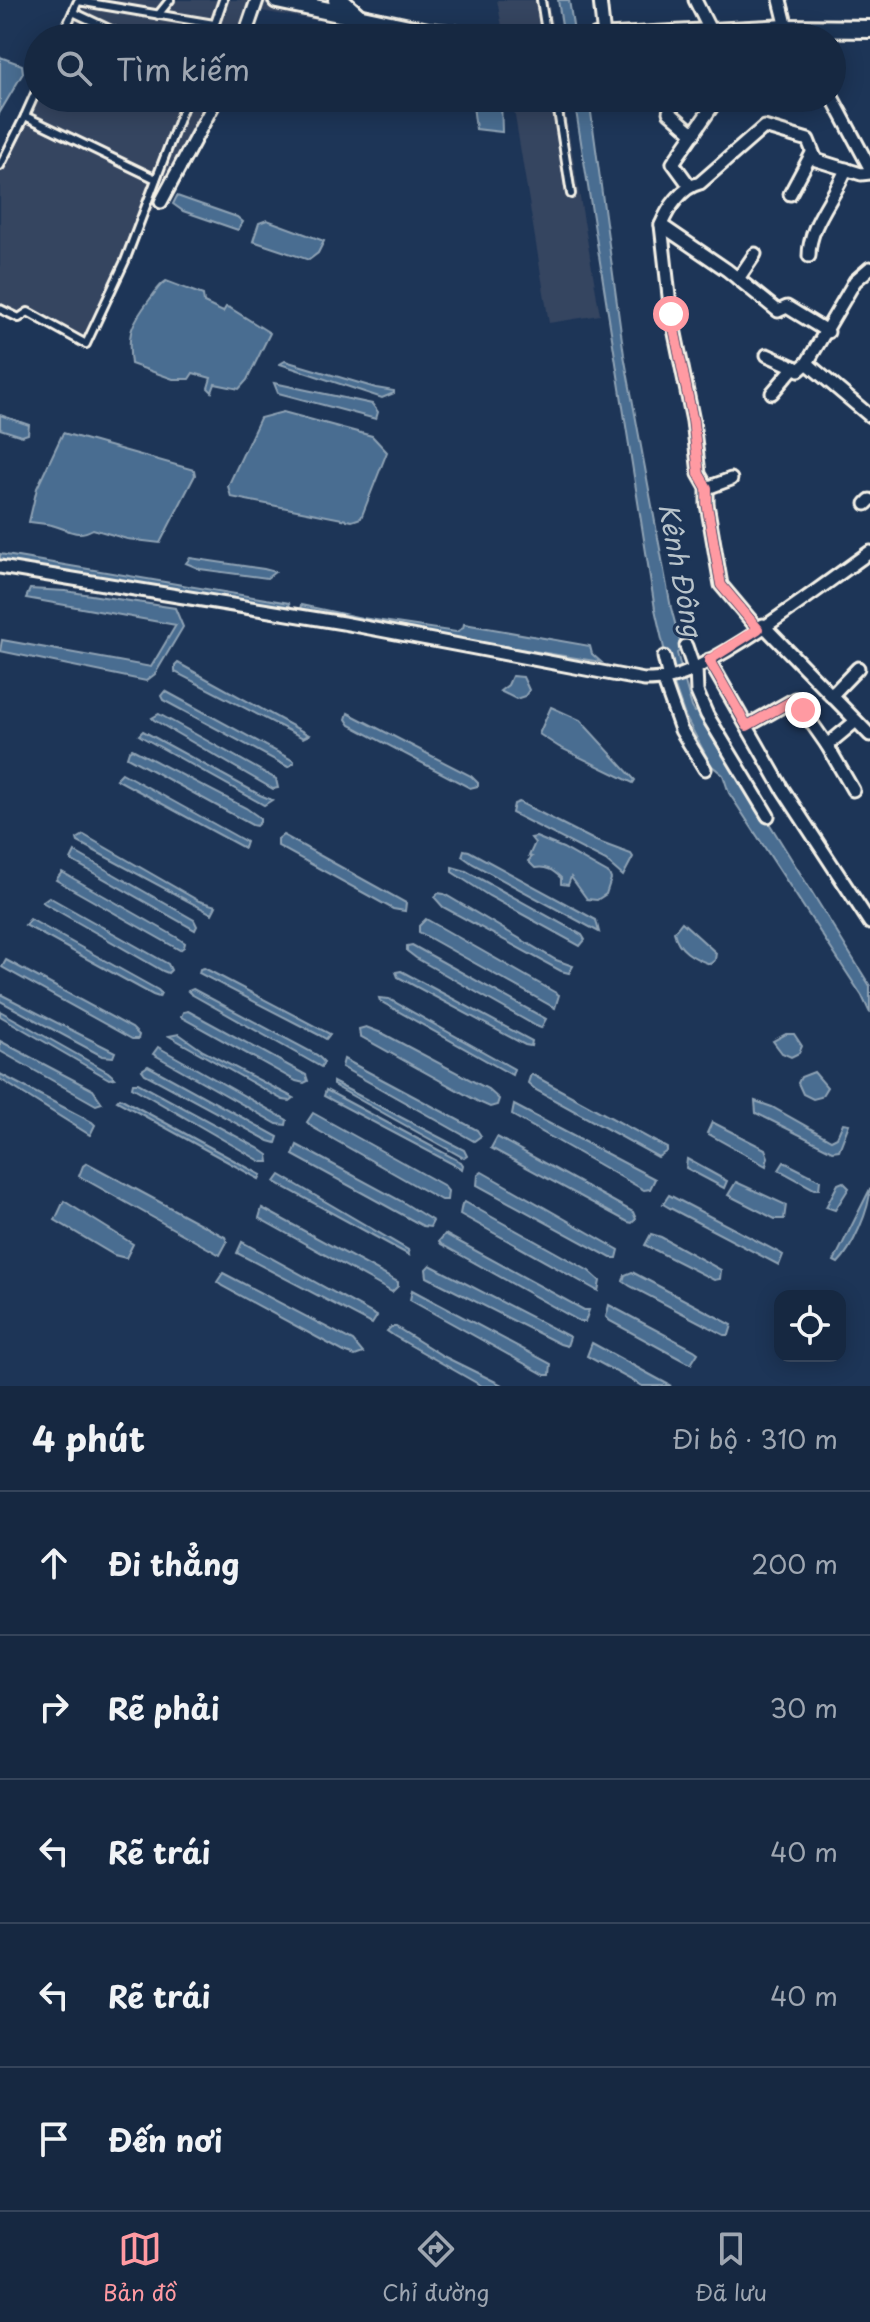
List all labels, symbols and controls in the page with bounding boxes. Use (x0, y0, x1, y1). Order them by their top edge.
search box (24, 24, 846, 112)
icon: search (52, 46, 96, 90)
text: Tìm kiếm (116, 46, 250, 91)
route start (653, 296, 689, 332)
water label: Kênh Đông (649, 499, 714, 641)
route end (785, 692, 821, 728)
map controls (774, 1290, 846, 1362)
button: locate (774, 1290, 846, 1362)
text: 4 phút (32, 1412, 145, 1464)
text: Đi bộ · 310 m (672, 1419, 838, 1458)
icon: ahead (32, 1541, 76, 1585)
text: Đi thẳng (108, 1541, 240, 1586)
text: 200 m (751, 1544, 838, 1583)
icon: right (32, 1685, 76, 1729)
text: Rẽ phải (108, 1685, 220, 1730)
text: 30 m (770, 1688, 838, 1727)
icon: left (32, 1829, 76, 1873)
text: Rẽ trái (108, 1829, 210, 1874)
text: 40 m (770, 1832, 838, 1871)
icon: left (32, 1973, 76, 2017)
text: Rẽ trái (108, 1973, 210, 2018)
text: 40 m (770, 1976, 838, 2015)
icon: arrive (32, 2117, 76, 2161)
text: Đến nơi (108, 2117, 223, 2162)
tab: Bản đồ (103, 2227, 177, 2308)
tab: Chỉ đường (382, 2227, 489, 2308)
tab: Đã lưu (695, 2227, 767, 2308)

